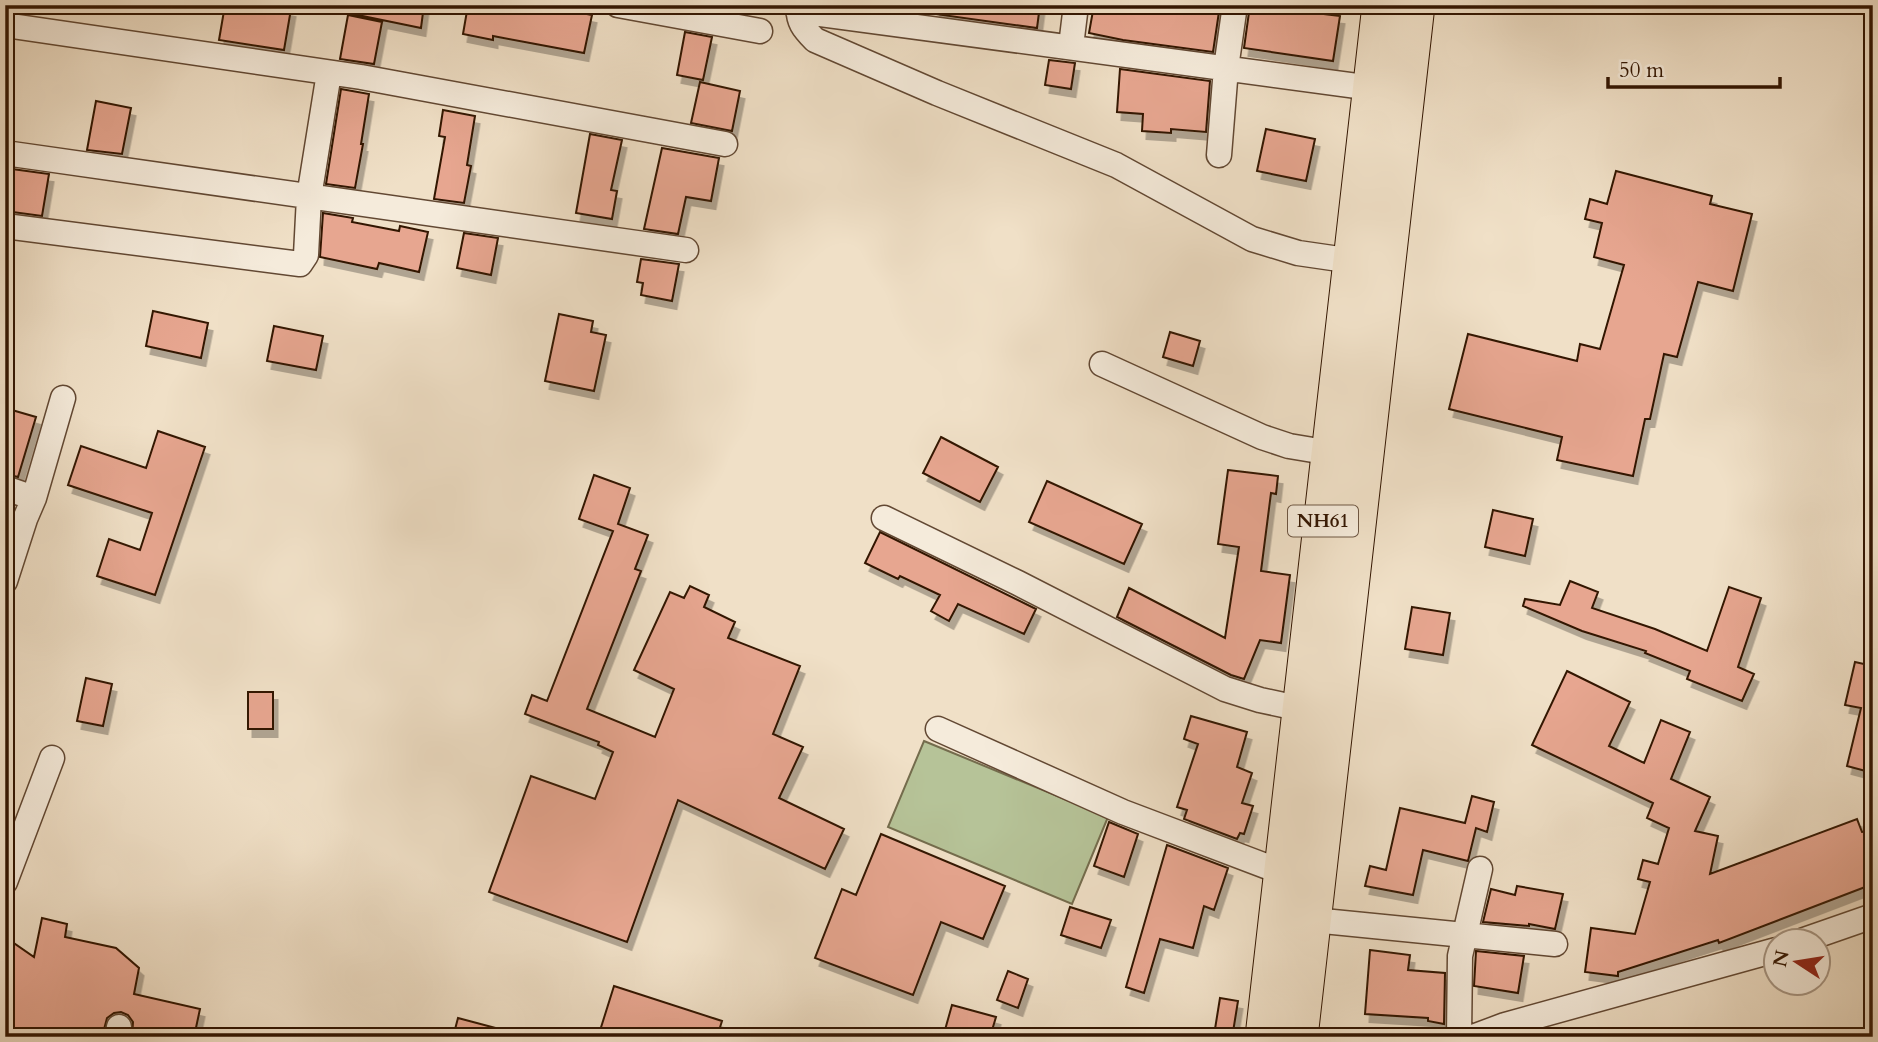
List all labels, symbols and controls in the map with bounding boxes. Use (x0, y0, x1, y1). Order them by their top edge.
scale bar (1608, 46, 1780, 90)
text: 50 m (1619, 56, 1664, 85)
road number: NH61 (1288, 506, 1358, 536)
north arrow (1762, 926, 1832, 996)
text: N (1767, 947, 1796, 969)

